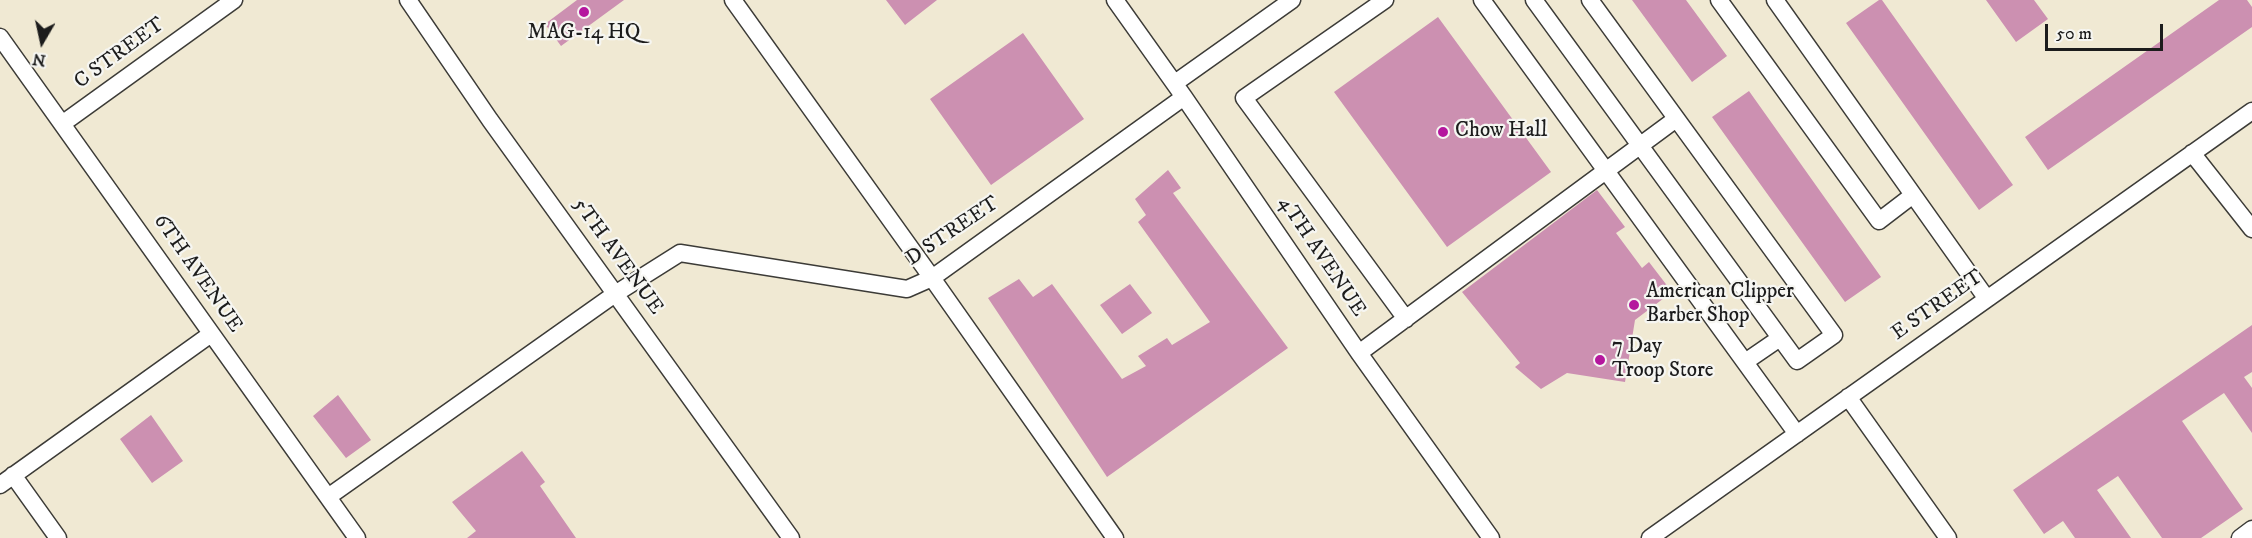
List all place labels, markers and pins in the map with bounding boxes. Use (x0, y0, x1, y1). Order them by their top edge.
marker: MAG-14 HQ (577, 5, 591, 19)
place label: MAG-14 HQ (528, 21, 640, 47)
place label: Chow Hall (1455, 119, 1547, 145)
marker: Chow Hall (1436, 125, 1450, 139)
place label: American Clipper Barber Shop (1646, 280, 1794, 330)
marker: American Clipper Barber Shop (1627, 298, 1641, 312)
place label: 7 Day Troop Store (1612, 335, 1713, 385)
marker: 7 Day Troop Store (1593, 353, 1607, 367)

